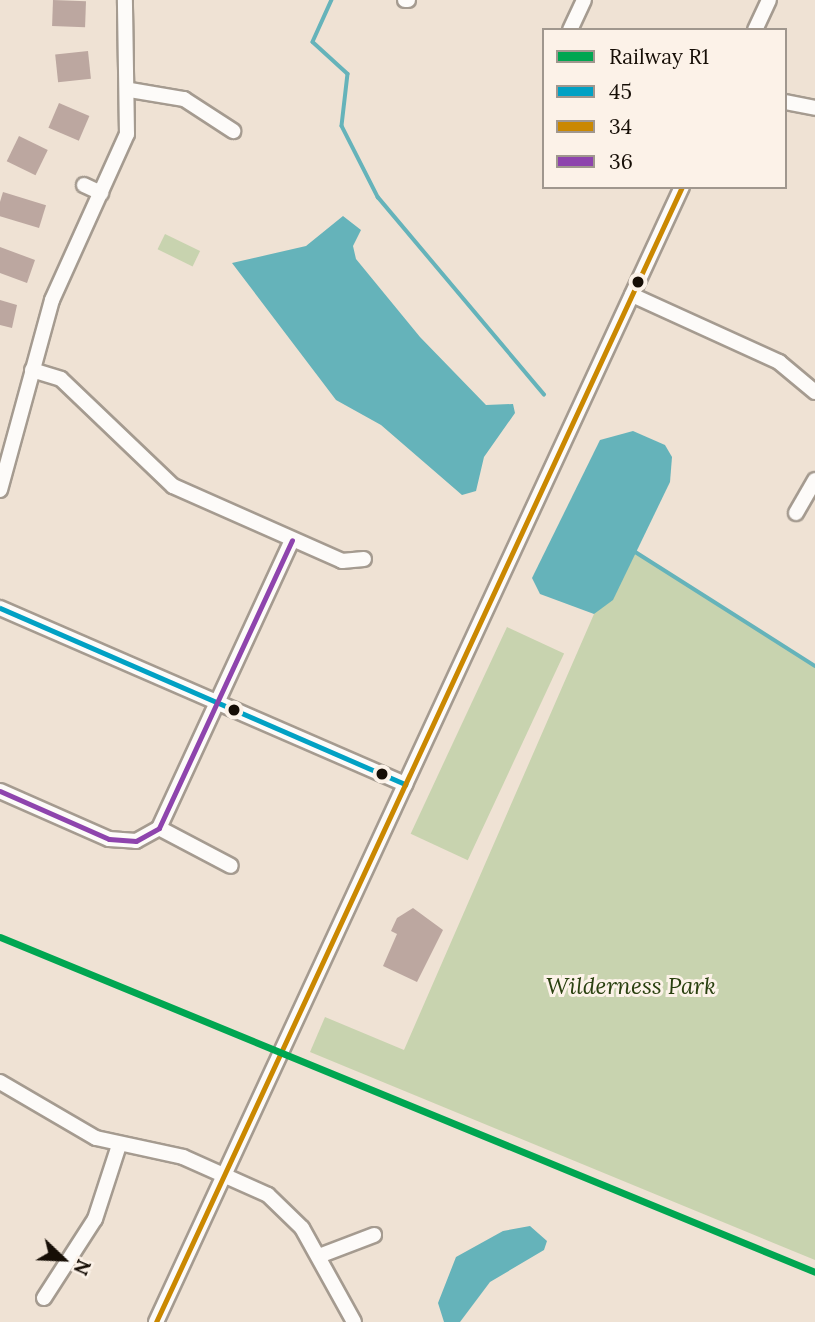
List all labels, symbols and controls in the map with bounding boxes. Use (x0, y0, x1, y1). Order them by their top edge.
legend (542, 28, 787, 189)
text: Railway R1 (609, 43, 709, 70)
text: 45 (609, 78, 632, 105)
text: 34 (609, 113, 632, 140)
text: 36 (609, 148, 633, 175)
unlabelled marker (631, 275, 645, 289)
unlabelled marker (227, 703, 241, 717)
unlabelled marker (375, 767, 389, 781)
park label: Wilderness Park (546, 972, 716, 1000)
north arrow (28, 1224, 98, 1294)
text: N (68, 1256, 96, 1279)

